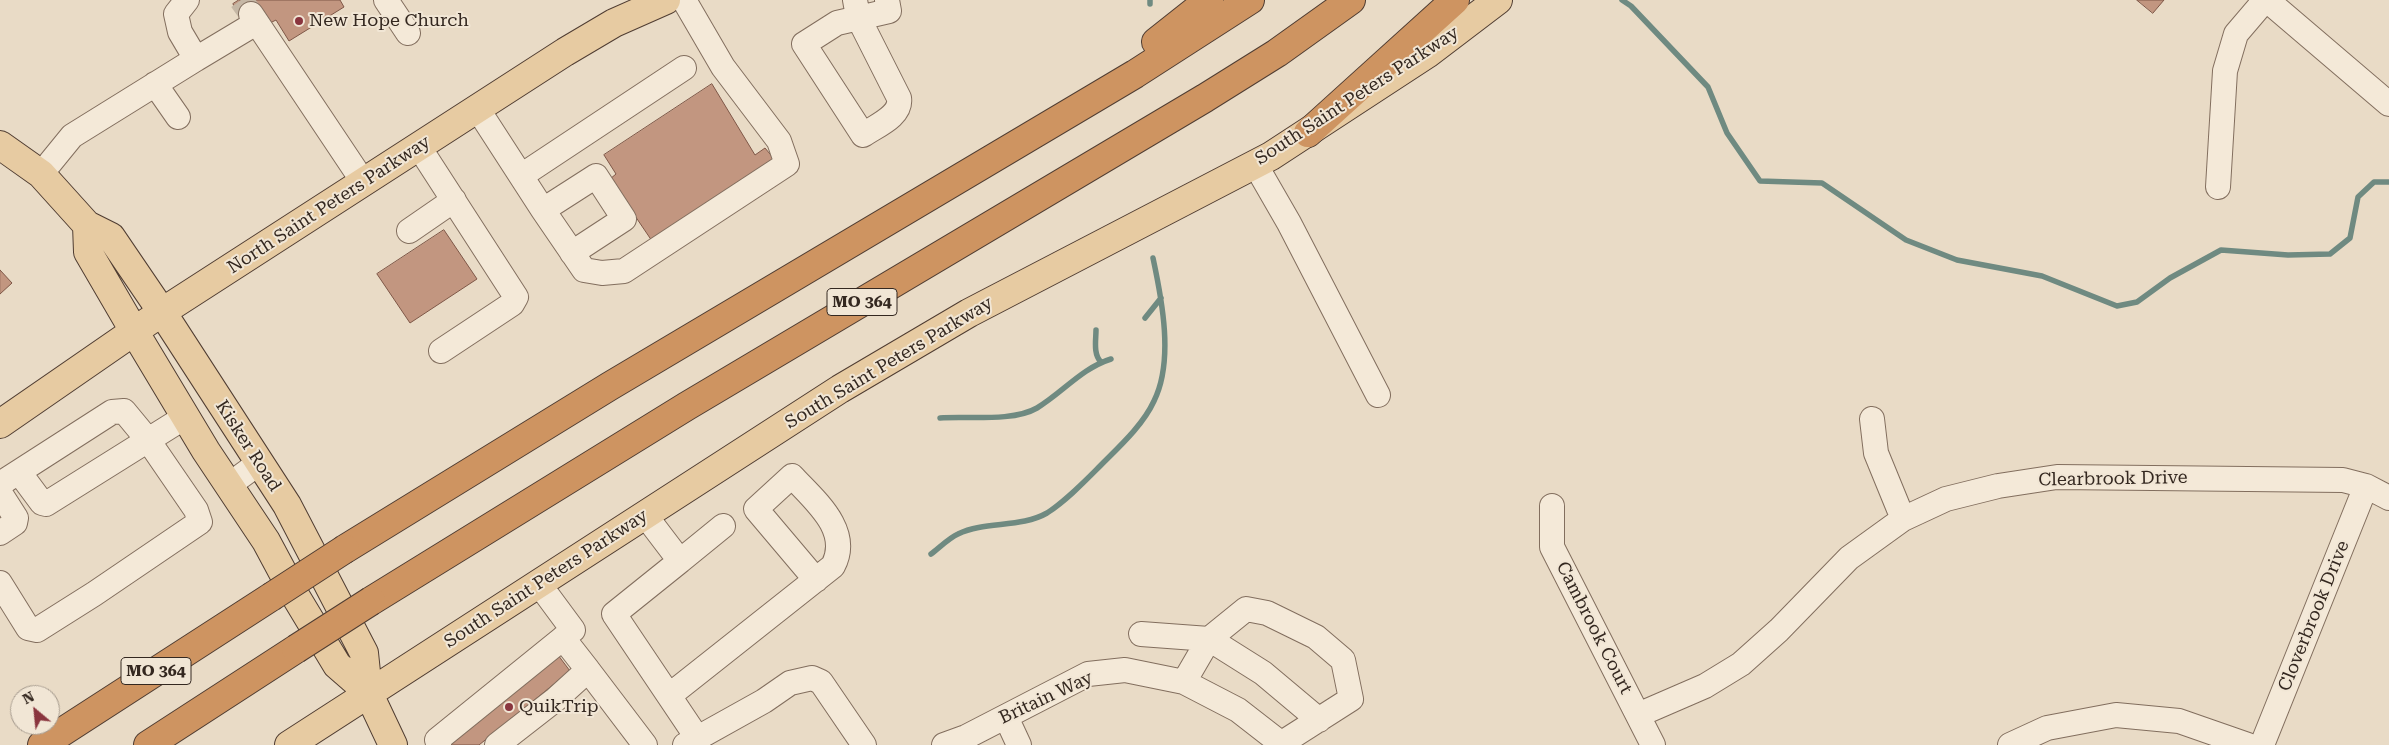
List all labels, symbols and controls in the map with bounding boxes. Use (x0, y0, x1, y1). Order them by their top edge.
place label: New Hope Church (309, 10, 469, 32)
marker: New Hope Church (293, 15, 305, 27)
street label: South Saint Peters Parkway (1251, 22, 1463, 170)
street label: North Saint Peters Parkway (224, 131, 434, 279)
road number: MO 364 (827, 288, 897, 316)
street label: South Saint Peters Parkway (781, 292, 997, 434)
street label: Kisker Road (211, 396, 285, 496)
street label: Clearbrook Drive (2038, 467, 2188, 491)
street label: South Saint Peters Parkway (440, 505, 652, 653)
street label: Cloverbrook Drive (2274, 538, 2354, 694)
street label: Cambrook Court (1551, 558, 1637, 698)
road number: MO 364 (121, 658, 191, 684)
street label: Britain Way (996, 667, 1096, 729)
north arrow (10, 685, 60, 735)
text: N (20, 688, 37, 707)
place label: QuikTrip (519, 696, 598, 718)
marker: QuikTrip (503, 701, 515, 713)

